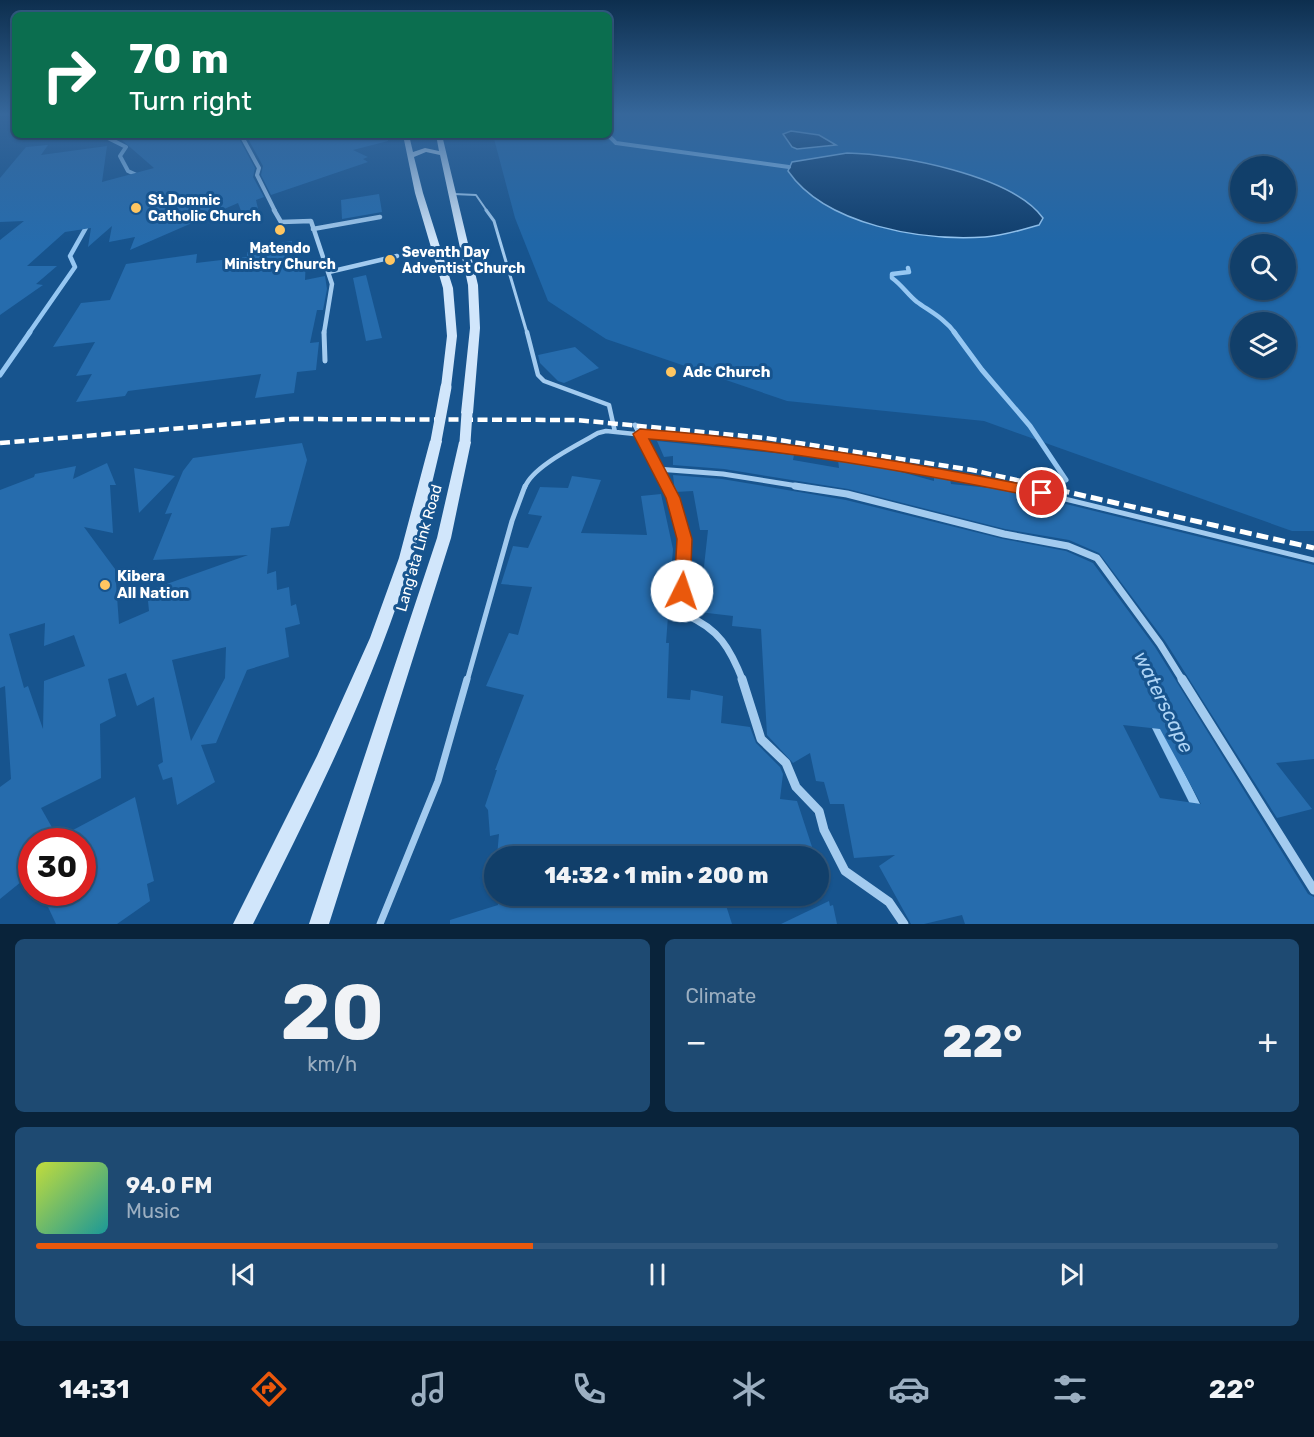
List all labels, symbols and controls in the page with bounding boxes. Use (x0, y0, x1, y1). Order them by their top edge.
text: 70 m (129, 34, 229, 84)
icon: right (30, 36, 108, 114)
text: Turn right (129, 85, 252, 117)
map controls (1230, 156, 1296, 378)
button: sound (1230, 156, 1296, 222)
place label: St.Domnic Catholic Church (148, 192, 261, 225)
marker: St.Domnic Catholic Church (129, 201, 143, 215)
marker: Matendo Ministry Church (273, 223, 287, 237)
button: search (1230, 234, 1296, 300)
place label: Matendo Ministry Church (224, 240, 336, 273)
place label: Seventh Day Adventist Church (402, 244, 525, 277)
marker: Seventh Day Adventist Church (383, 253, 397, 267)
button: layers (1230, 312, 1296, 378)
place label: Adc Church (683, 363, 770, 381)
marker: Adc Church (664, 365, 678, 379)
pin (1016, 467, 1067, 518)
icon: arrive (1025, 476, 1058, 509)
street label: Lang'ata Link Road (392, 482, 446, 614)
position arrow (650, 559, 714, 623)
place label: Kibera All Nation (117, 567, 189, 602)
marker: Kibera All Nation (98, 578, 112, 592)
water label: waterscape (1129, 647, 1199, 757)
speed limit sign: 30 (18, 828, 96, 906)
text: 14:32 · 1 min · 200 m (544, 862, 769, 889)
text: 20 (280, 966, 384, 1059)
text: Climate (686, 984, 756, 1008)
text: 22° (942, 1015, 1022, 1068)
text: − (686, 1022, 707, 1061)
text: + (1257, 1022, 1278, 1061)
text: km/h (307, 1052, 357, 1076)
text: 94.0 FM (126, 1172, 212, 1199)
text: Music (126, 1199, 180, 1223)
icon: previous (227, 1258, 260, 1291)
icon: pause (641, 1258, 674, 1291)
icon: next (1055, 1258, 1088, 1291)
icon: directions (248, 1368, 290, 1410)
icon: music (408, 1368, 450, 1410)
icon: phone (568, 1368, 610, 1410)
icon: climate (728, 1368, 770, 1410)
icon: car (888, 1368, 930, 1410)
icon: filters (1049, 1368, 1091, 1410)
text: 14:31 (59, 1373, 130, 1405)
text: 22° (1209, 1373, 1255, 1405)

